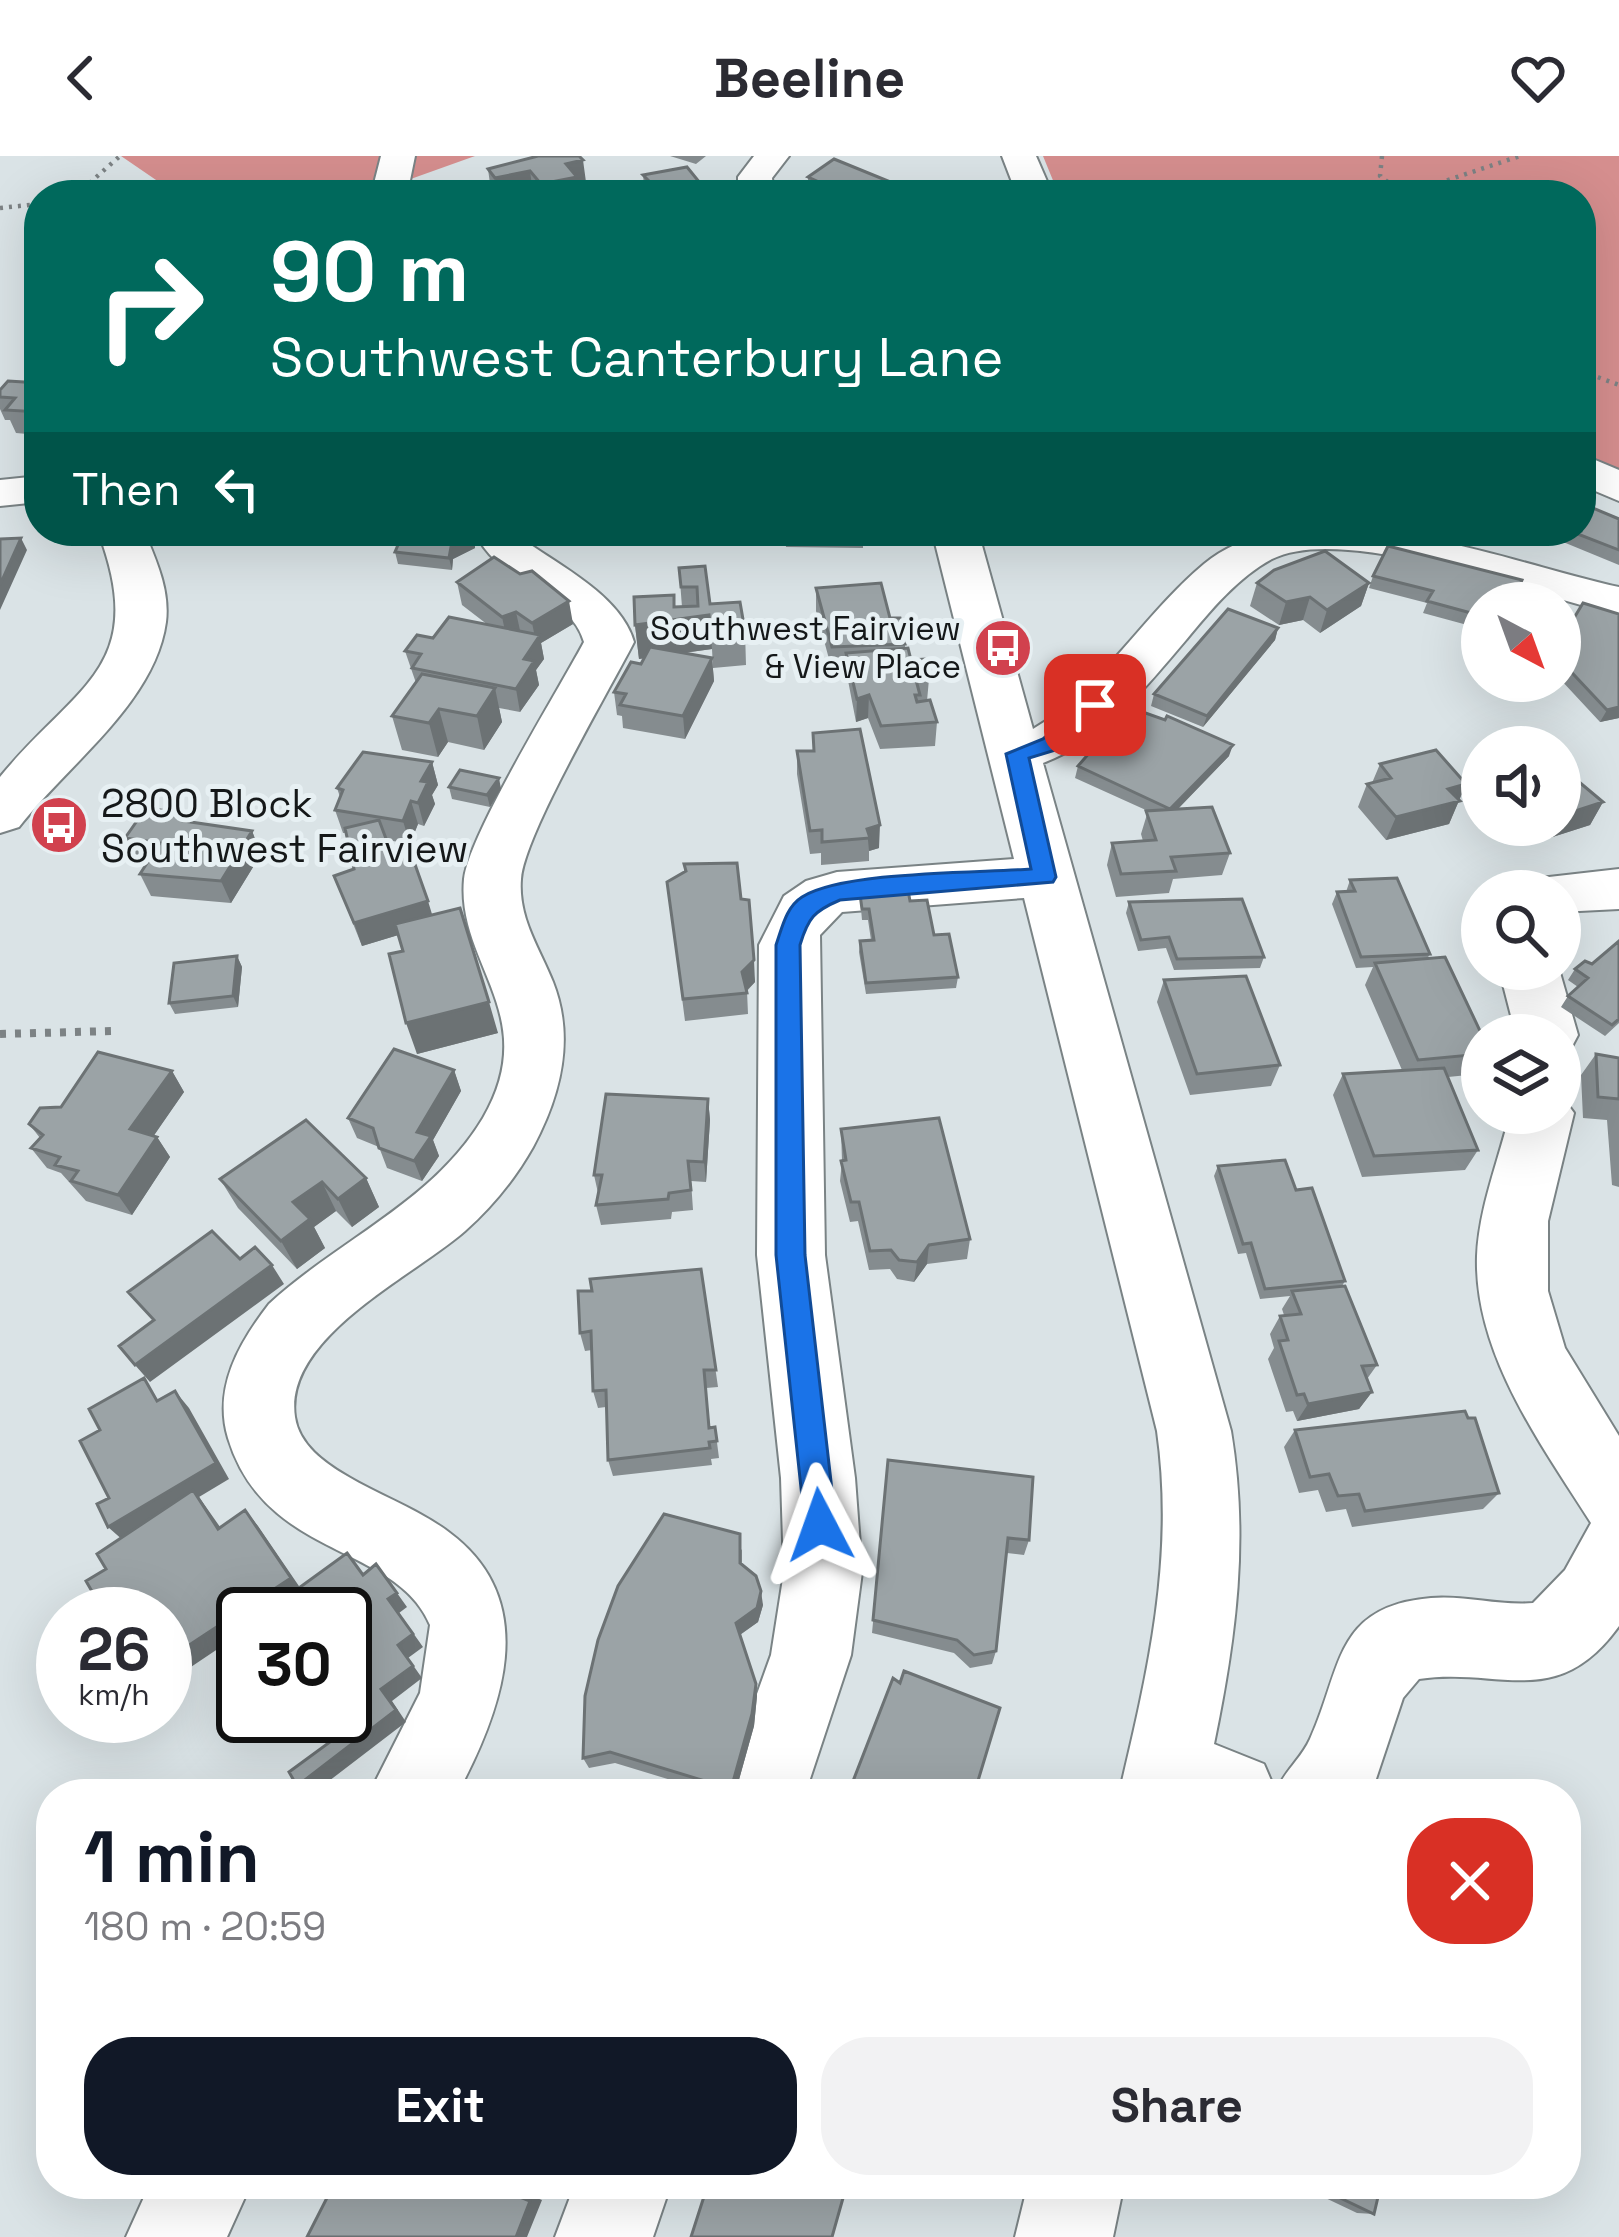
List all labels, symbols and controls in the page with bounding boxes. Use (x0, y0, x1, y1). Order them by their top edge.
text: Beeline (714, 44, 905, 113)
icon: back (48, 45, 114, 111)
icon: heart (1505, 45, 1571, 111)
text: 90 m (270, 218, 469, 326)
icon: right (72, 228, 228, 384)
text: Southwest Canterbury Lane (270, 323, 1003, 392)
icon: left (204, 456, 270, 522)
text: Then (72, 461, 180, 518)
north arrow (1461, 582, 1581, 702)
map controls (1461, 582, 1581, 1134)
place label: Southwest Fairview & View Place (650, 608, 961, 688)
bus stop icon: Southwest Fairview & View Place (972, 617, 1034, 679)
pin (1044, 654, 1146, 756)
icon: arrive (1062, 672, 1128, 738)
button: sound (1461, 726, 1581, 846)
place label: 2800 Block Southwest Fairview (101, 779, 469, 873)
bus stop icon: 2800 Block Southwest Fairview (28, 794, 90, 856)
button: search (1461, 870, 1581, 990)
button: layers (1461, 1014, 1581, 1134)
position arrow (757, 1462, 883, 1588)
speed limit sign: 30 (216, 1587, 372, 1743)
text: 26 (78, 1611, 150, 1688)
text: km/h (78, 1675, 150, 1714)
text: 1 min (84, 1811, 260, 1903)
button: close (1407, 1818, 1533, 1944)
text: 180 m · 20:59 (84, 1902, 326, 1951)
button: Exit (84, 2037, 797, 2175)
button: Share (821, 2037, 1533, 2175)

